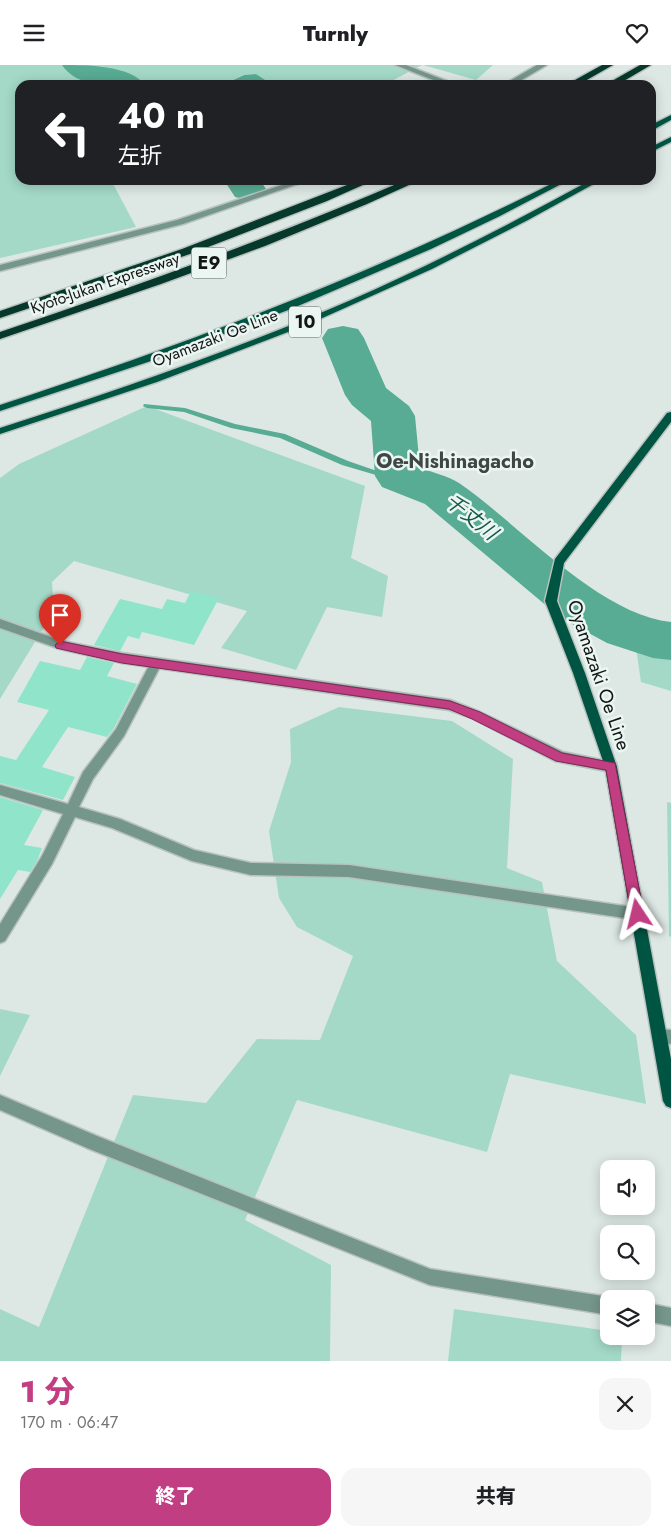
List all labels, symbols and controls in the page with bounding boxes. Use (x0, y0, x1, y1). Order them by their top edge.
text: Turnly (303, 17, 368, 49)
icon: menu (20, 19, 48, 47)
icon: heart (623, 19, 651, 47)
text: 40 m (118, 91, 205, 141)
icon: left (35, 100, 100, 165)
text: 左折 (118, 139, 162, 171)
street label: Kyoto-Jukan Expressway (27, 246, 184, 319)
road number: E9 (192, 247, 226, 279)
street label: Oyamazaki Oe Line (149, 304, 281, 372)
road number: 10 (289, 307, 321, 337)
district label: Oe-Nishinagacho (376, 447, 534, 476)
water label: 千丈川 (439, 487, 505, 548)
pin (39, 594, 81, 645)
street label: Oyamazaki Oe Line (561, 596, 637, 754)
icon: arrive (46, 601, 74, 629)
position arrow (611, 887, 663, 939)
map controls (600, 1160, 655, 1345)
button: sound (600, 1160, 655, 1215)
button: search (600, 1225, 655, 1280)
button: layers (600, 1290, 655, 1345)
text: 1 分 (20, 1370, 75, 1413)
button: close (599, 1378, 651, 1430)
text: 170 m · 06:47 (20, 1411, 118, 1434)
button: 終了 (20, 1468, 331, 1526)
button: 共有 (341, 1468, 651, 1526)

